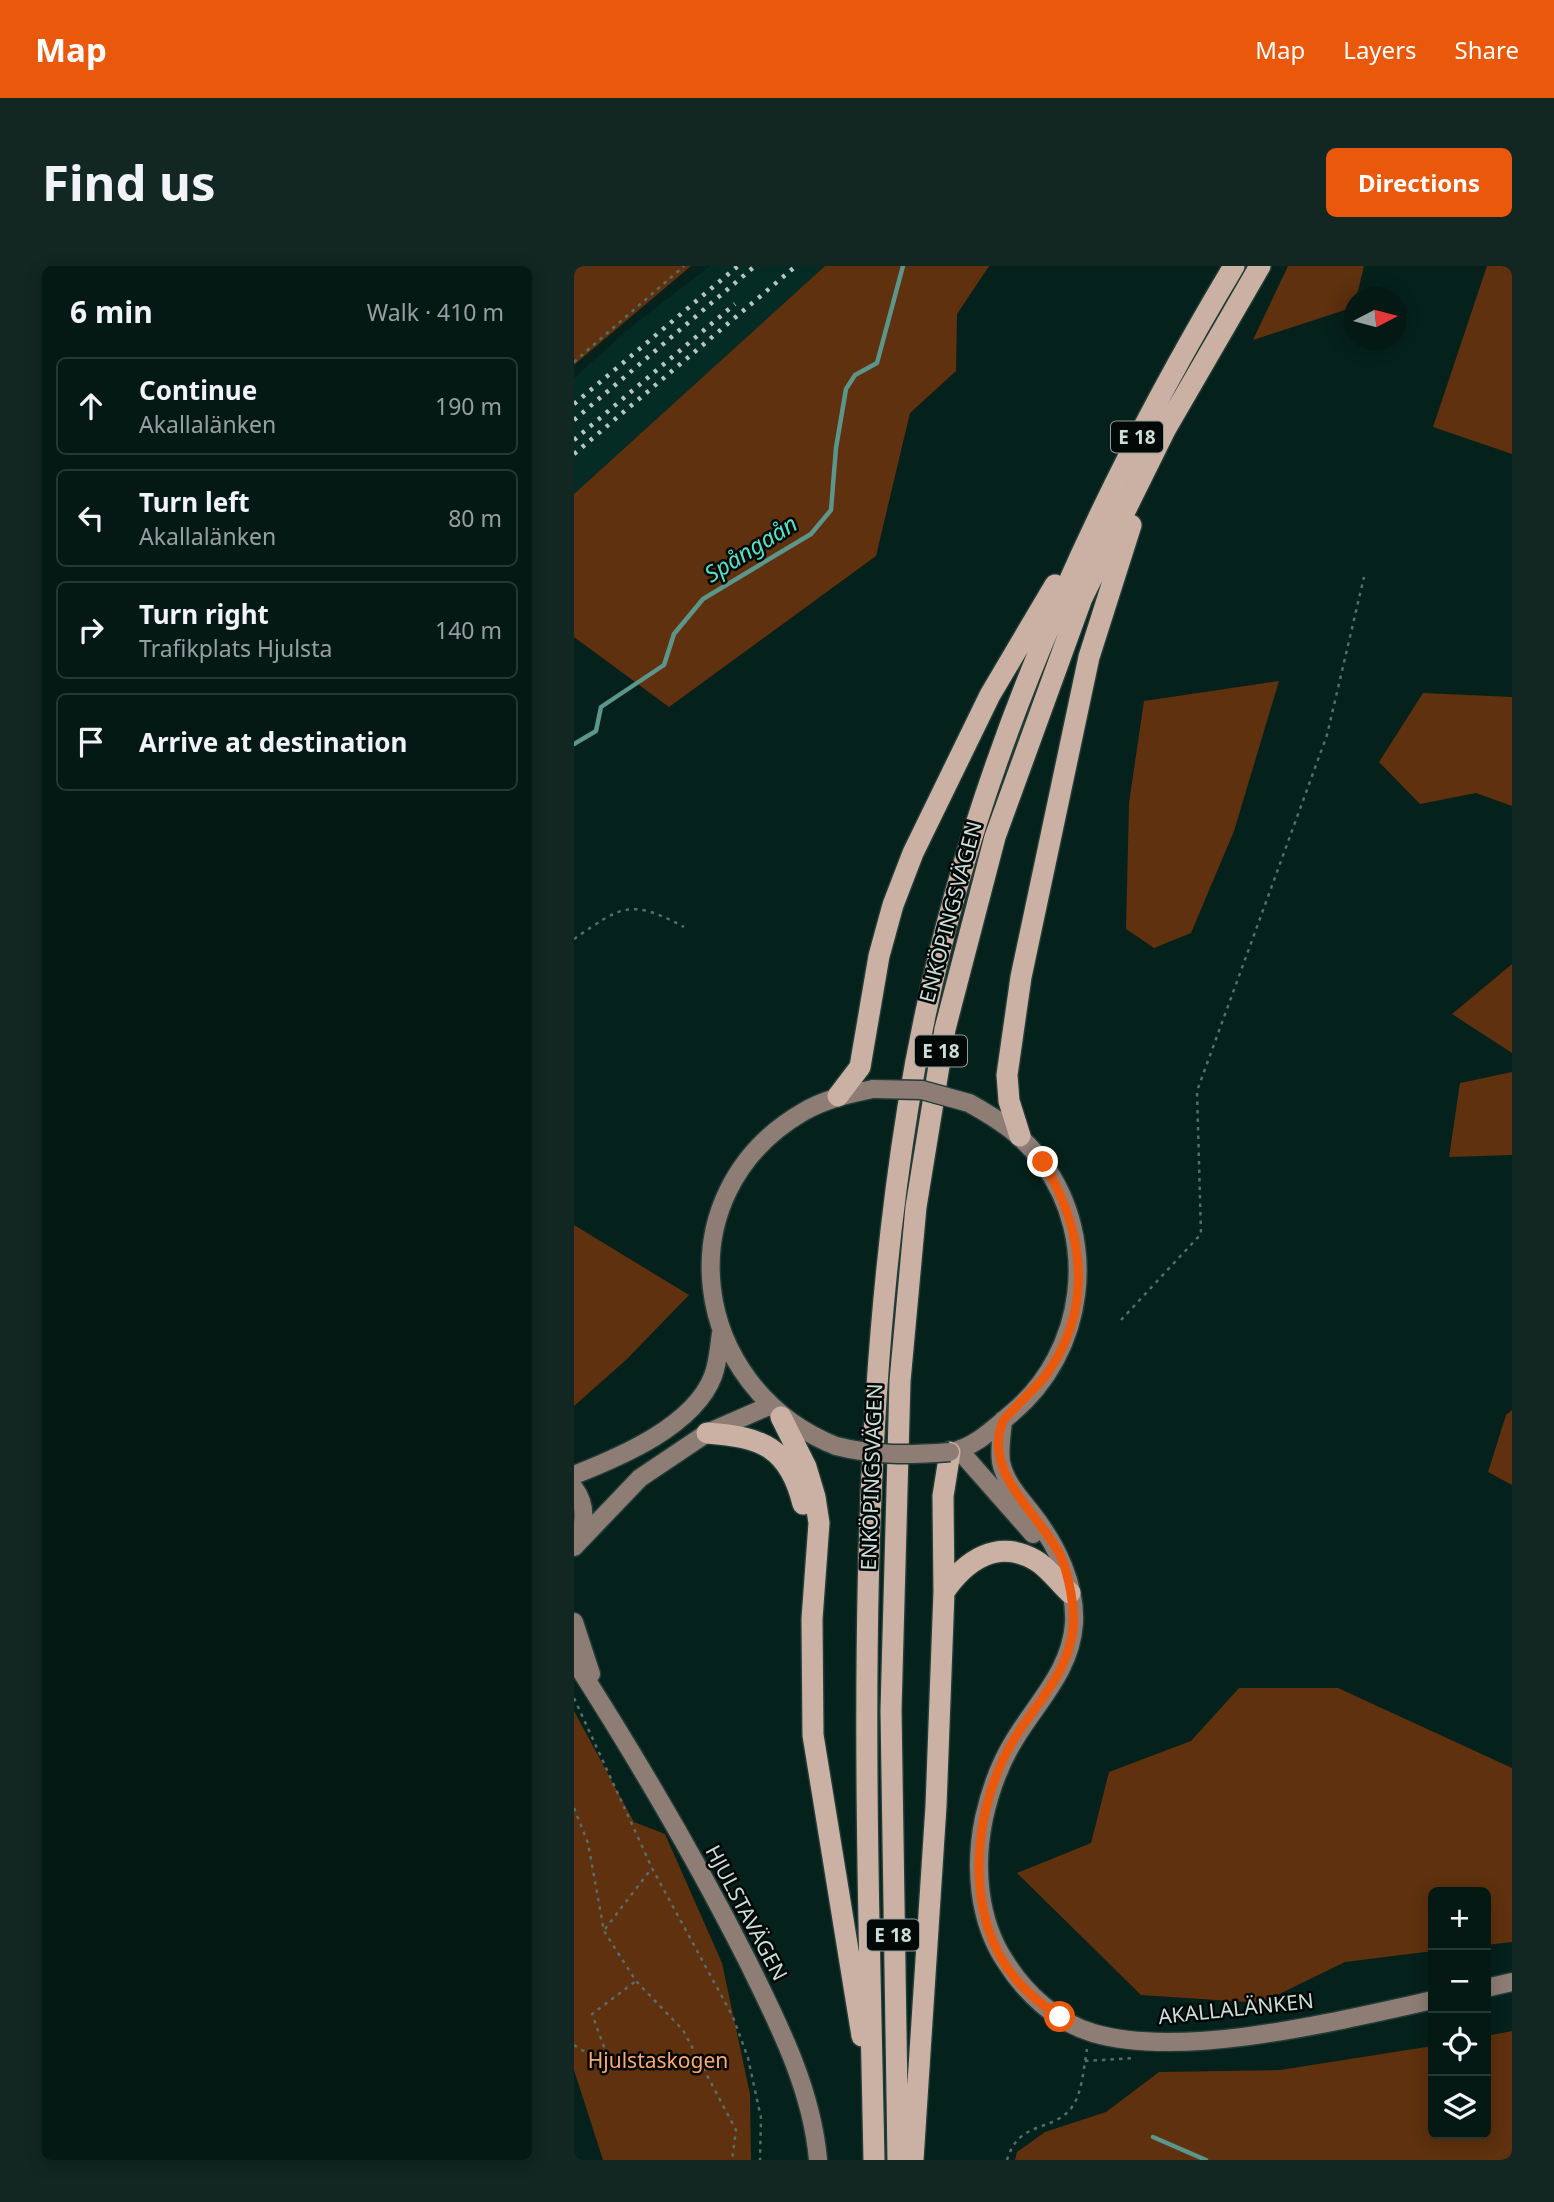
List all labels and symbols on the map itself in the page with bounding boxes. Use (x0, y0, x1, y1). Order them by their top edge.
north arrow (1344, 287, 1407, 350)
road number: E 18 (1111, 421, 1163, 452)
water label: Spångaån (698, 507, 803, 589)
street label: ENKÖPINGSVÄGEN (912, 818, 988, 1006)
road number: E 18 (915, 1036, 967, 1066)
route end (1027, 1146, 1058, 1177)
street label: ENKÖPINGSVÄGEN (854, 1383, 888, 1571)
street label: HJULSTAVÄGEN (699, 1840, 794, 1985)
road number: E 18 (867, 1919, 919, 1950)
street label: AKALLALÄNKEN (1157, 1986, 1315, 2030)
route start (1044, 2001, 1075, 2032)
park label: Hjulstaskogen (588, 2046, 728, 2074)

